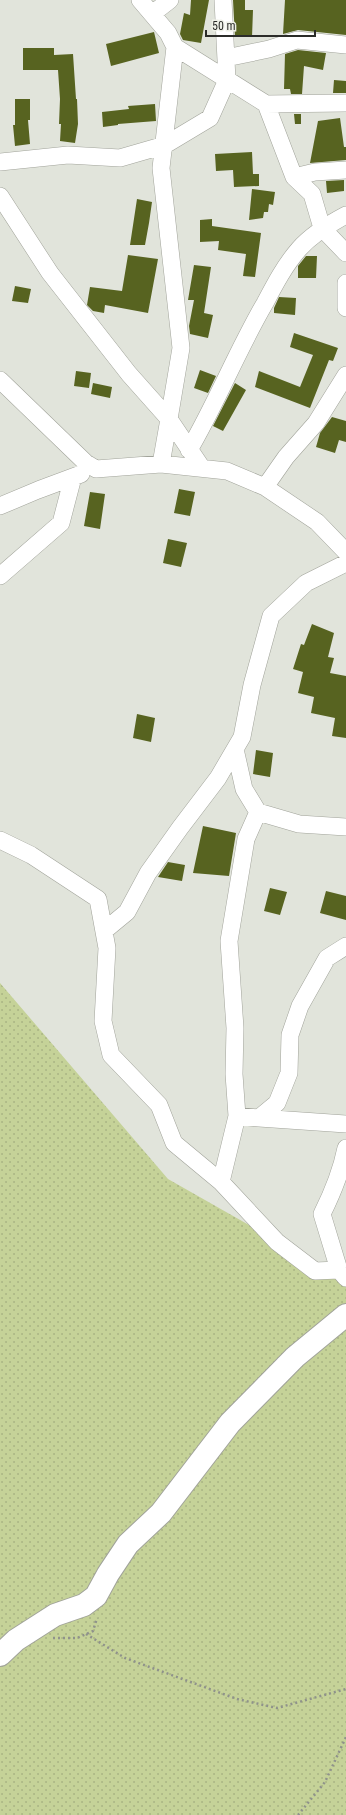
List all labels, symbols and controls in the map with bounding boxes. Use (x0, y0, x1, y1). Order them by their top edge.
scale bar (206, 12, 315, 38)
text: 50 m (212, 19, 236, 33)

